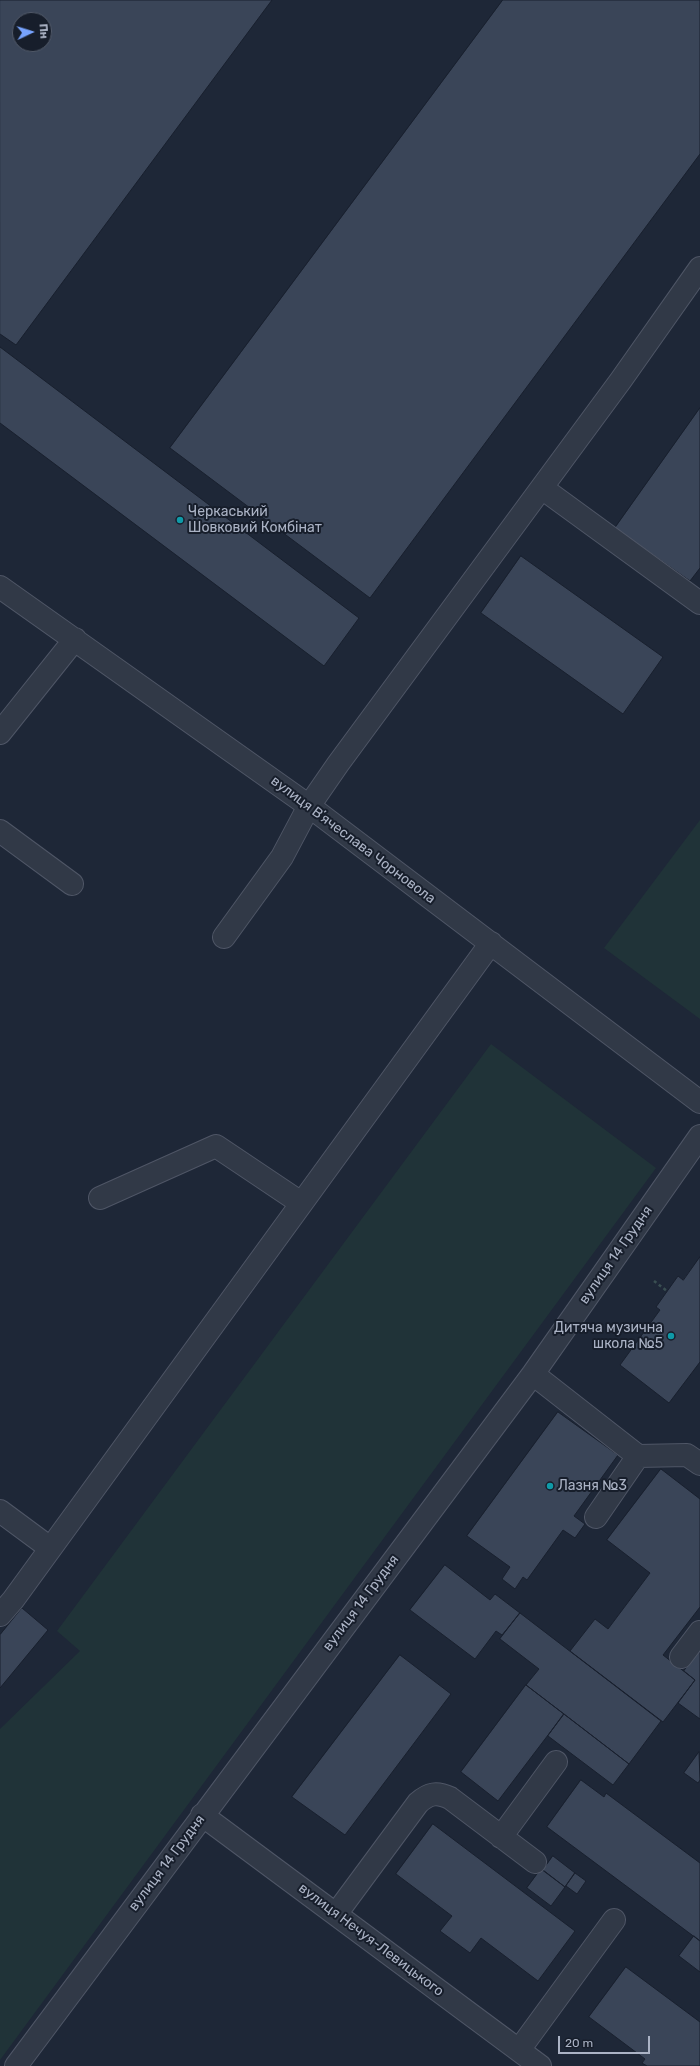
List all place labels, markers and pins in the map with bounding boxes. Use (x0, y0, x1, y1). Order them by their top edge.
place label: Черкаський Шовковий Комбінат (188, 504, 322, 536)
marker: Черкаський Шовковий Комбінат (175, 515, 185, 525)
place label: Дитяча музична школа №5 (554, 1320, 663, 1352)
marker: Дитяча музична школа №5 (666, 1331, 676, 1341)
place label: Лазня №3 (558, 1478, 627, 1494)
marker: Лазня №3 (545, 1481, 555, 1491)

